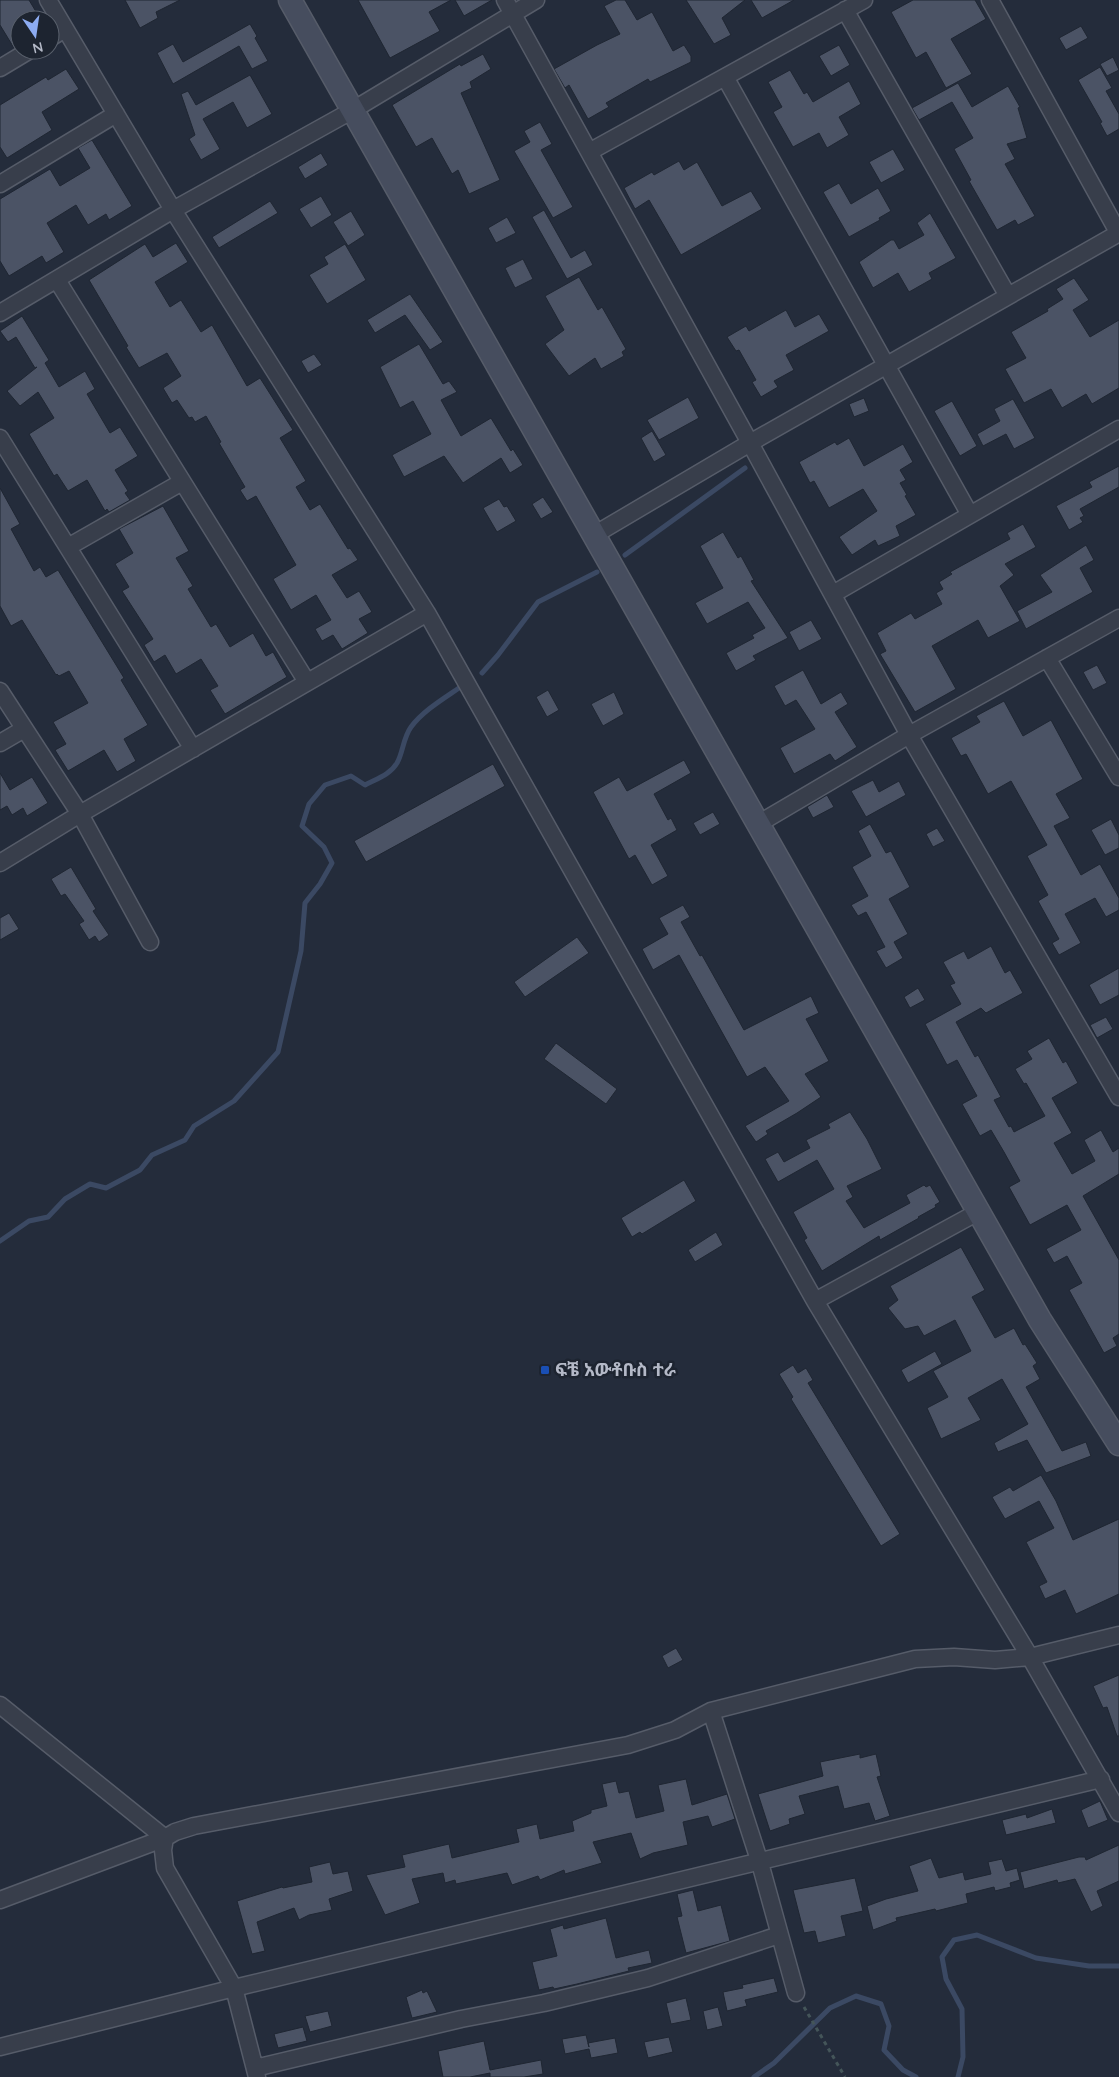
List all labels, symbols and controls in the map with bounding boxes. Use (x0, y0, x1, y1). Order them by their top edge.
north arrow (10, 10, 60, 60)
text: N (31, 38, 45, 58)
place label: ፍቼ አውቶቡስ ተራ (555, 1358, 676, 1381)
marker: ፍቼ አውቶቡስ ተራ (539, 1364, 551, 1376)

